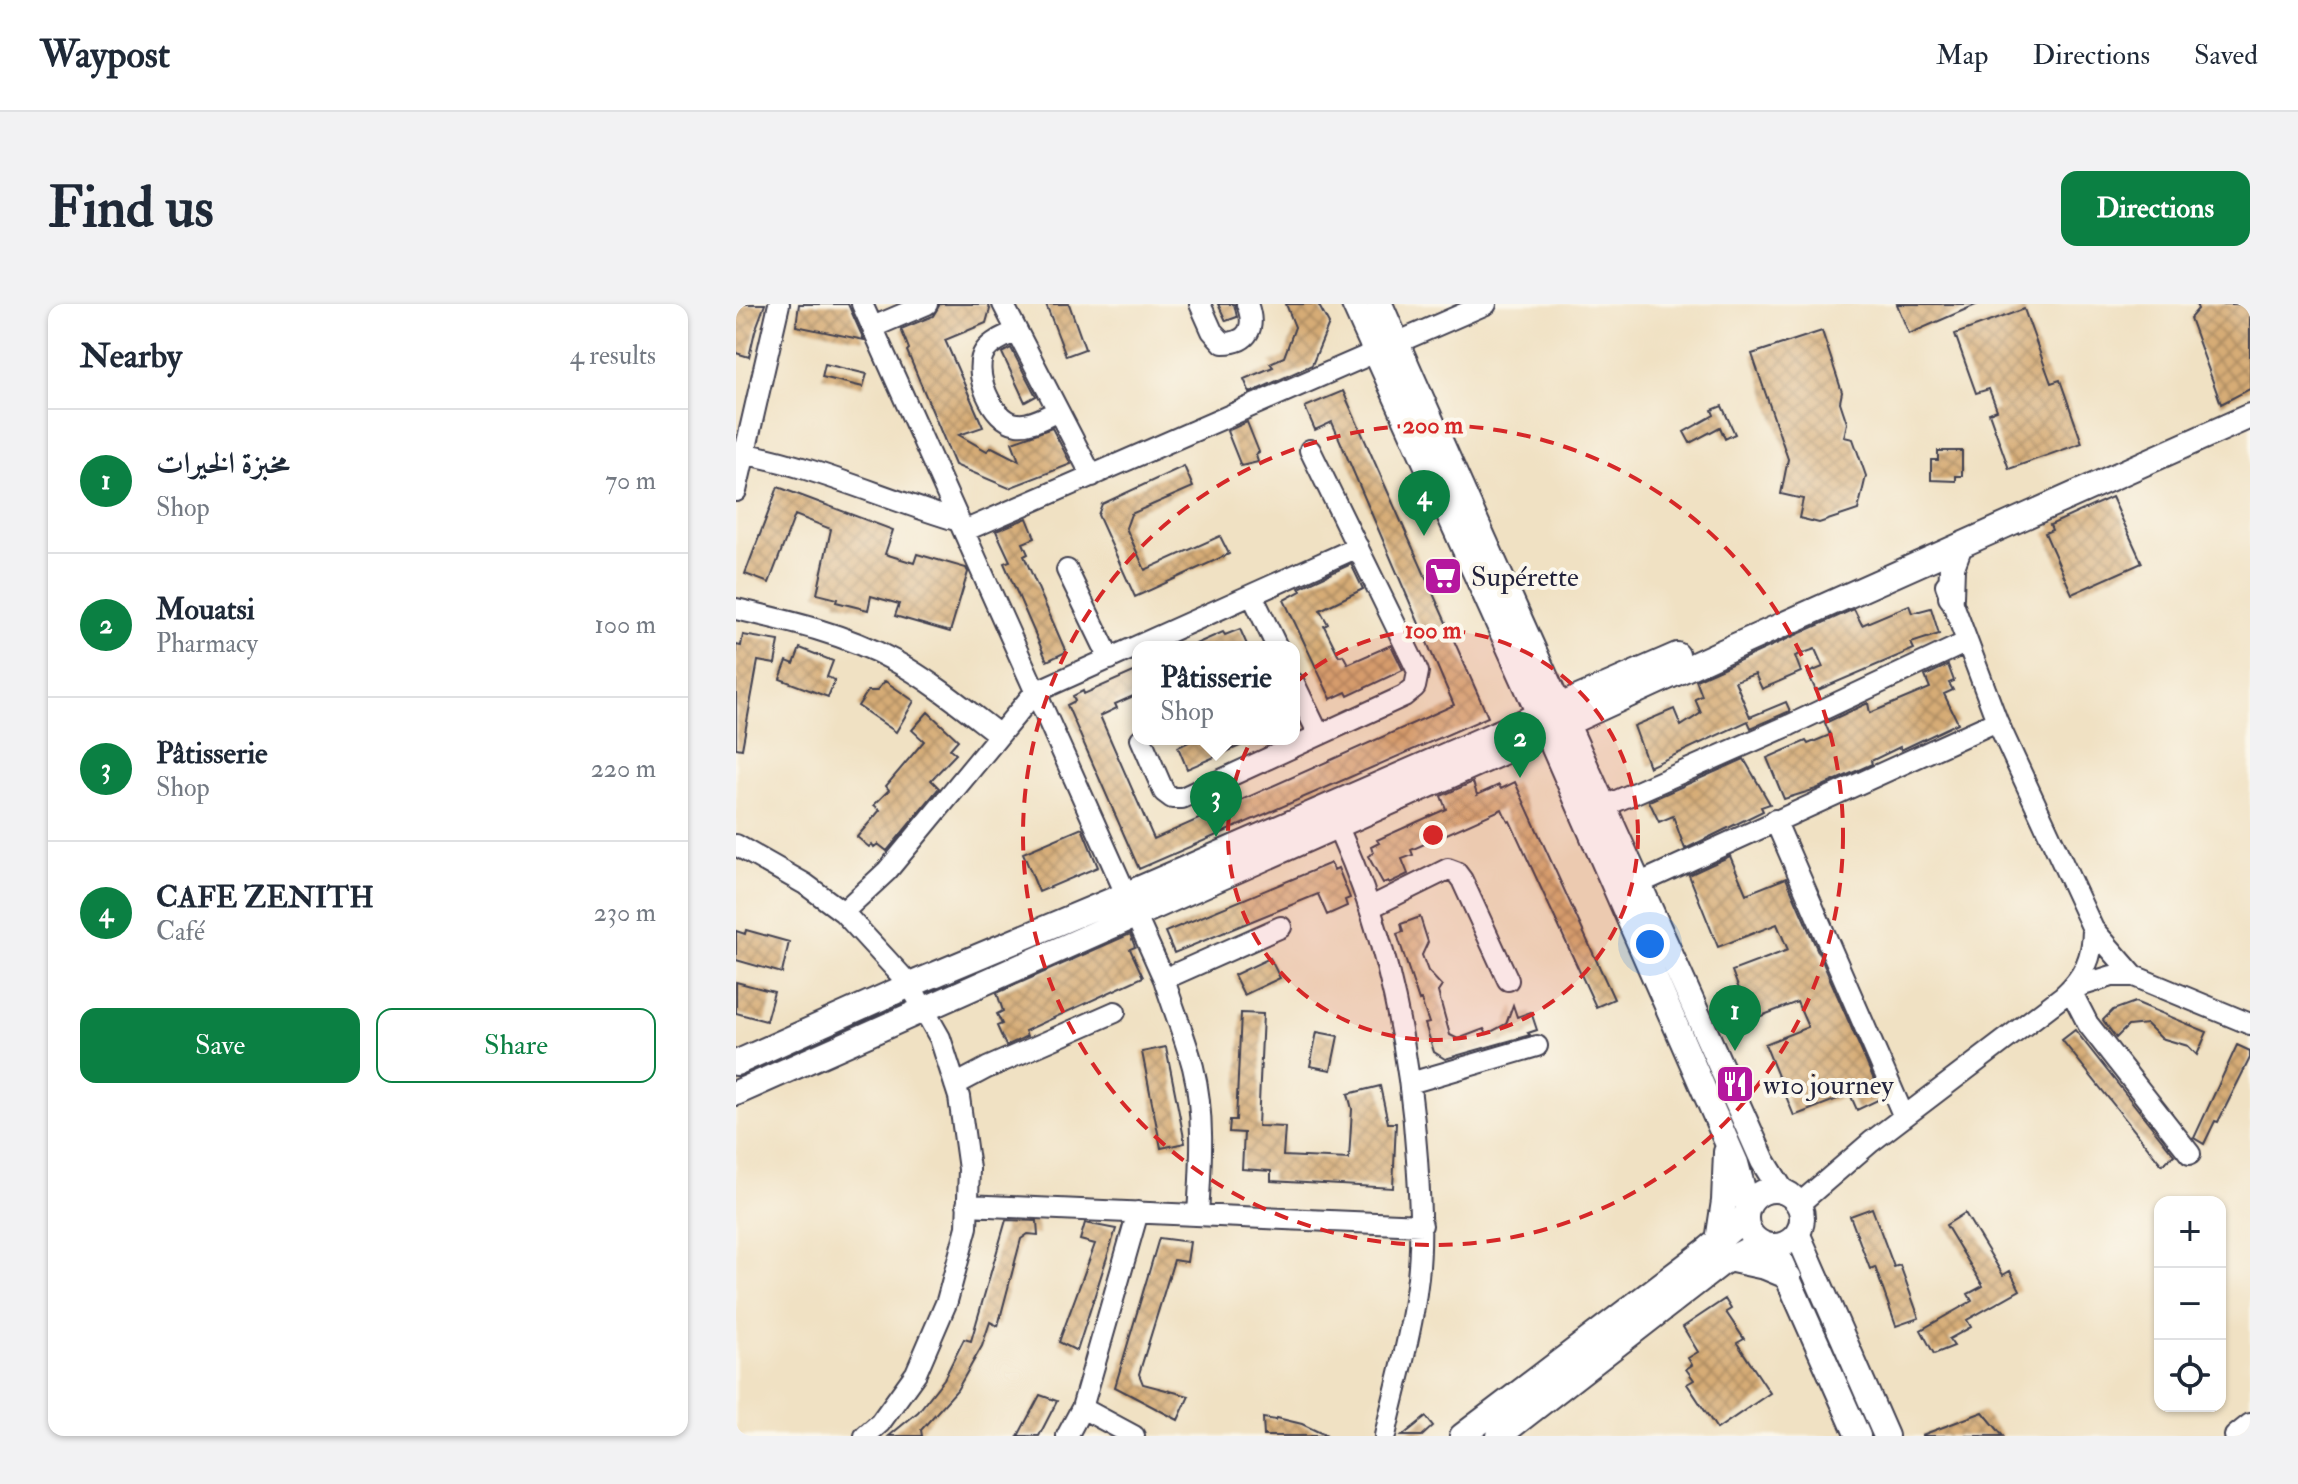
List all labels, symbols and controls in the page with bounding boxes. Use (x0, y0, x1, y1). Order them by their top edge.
text: Waypost (40, 31, 170, 79)
text: Map (1936, 38, 1989, 73)
text: Directions (2033, 38, 2150, 73)
text: Saved (2194, 38, 2258, 73)
button: Directions (2061, 171, 2250, 246)
text: Find us (48, 173, 214, 244)
text: Nearby (80, 335, 182, 378)
text: 4 results (570, 340, 656, 372)
text: 200 m (1403, 410, 1464, 441)
text: مخبزة الخيرات (156, 445, 290, 482)
text: 1 (101, 465, 111, 497)
text: 70 m (605, 465, 656, 497)
pin: 4 (1398, 470, 1450, 536)
text: Shop (156, 492, 210, 524)
supermarket icon: Supérette (1422, 555, 1464, 597)
place label: Supérette (1471, 560, 1579, 595)
text: Mouatsi (156, 591, 255, 628)
text: 2 (99, 609, 113, 641)
text: 100 m (595, 609, 656, 641)
text: 100 m (1405, 615, 1462, 646)
text: Pharmacy (156, 628, 258, 660)
popup (1132, 641, 1300, 745)
text: Pâtisserie (1160, 659, 1272, 696)
text: Shop (1160, 696, 1214, 728)
pin: 2 (1494, 712, 1546, 778)
text: Pâtisserie (156, 735, 268, 772)
text: 3 (101, 753, 111, 785)
text: 220 m (591, 753, 656, 785)
pin: 3 (1190, 771, 1242, 837)
text: Shop (156, 772, 210, 804)
centre of rings (1419, 821, 1447, 849)
text: CAFE ZENITH (156, 879, 374, 916)
text: 4 (99, 897, 113, 929)
text: 230 m (594, 897, 656, 929)
text: Café (156, 916, 205, 948)
your location (1630, 924, 1670, 964)
pin: 1 (1709, 985, 1761, 1051)
button: Save (80, 1008, 360, 1083)
button: Share (376, 1008, 656, 1083)
restaurant icon: w10 journey (1714, 1063, 1756, 1105)
place label: w10 journey (1763, 1068, 1894, 1103)
map controls (2154, 1196, 2226, 1412)
button: + (2154, 1196, 2226, 1268)
button: − (2154, 1268, 2226, 1340)
button: locate (2154, 1340, 2226, 1412)

